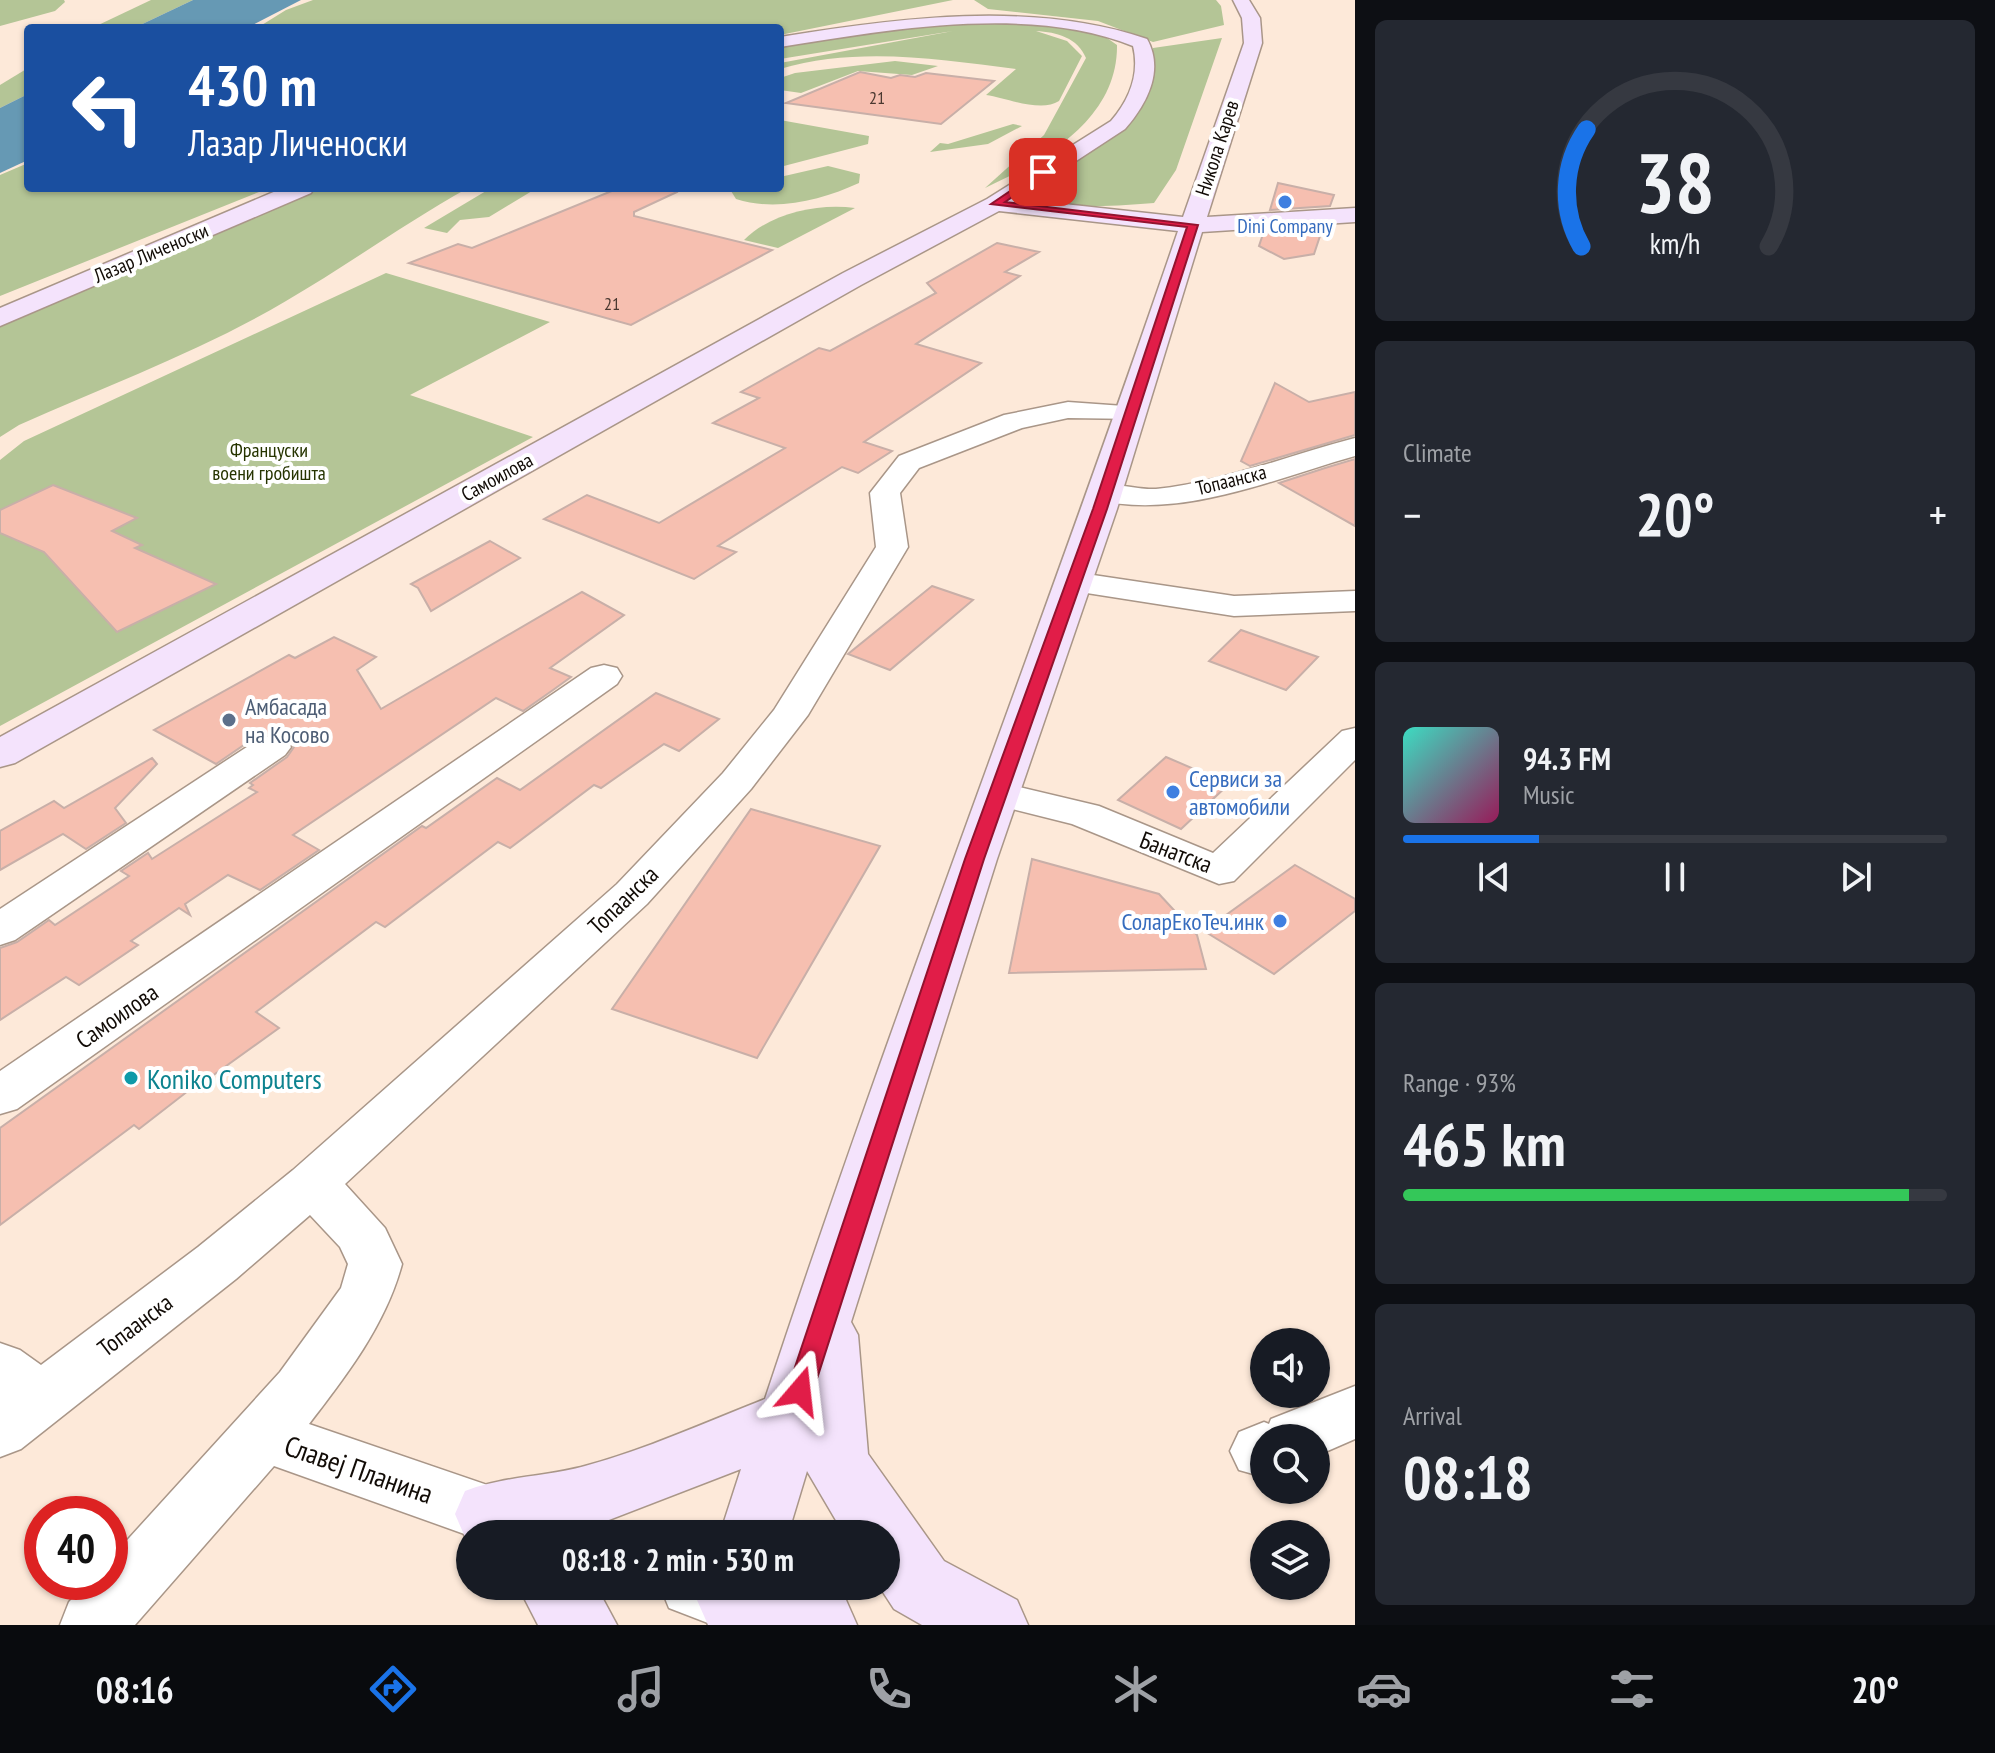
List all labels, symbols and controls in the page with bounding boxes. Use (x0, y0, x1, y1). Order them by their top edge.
text: 430 m (188, 49, 317, 121)
icon: left (56, 56, 160, 160)
house number: 21 (869, 86, 885, 109)
street label: Никола Карев (1189, 97, 1245, 199)
text: Лазар Личеноски (188, 119, 408, 166)
text: 38 (1635, 127, 1715, 235)
pin (1009, 138, 1077, 206)
icon: arrive (1021, 150, 1065, 194)
marker: Dini Company (1276, 193, 1294, 211)
place label: Dini Company (1237, 213, 1333, 239)
street label: Лазар Личеноски (89, 217, 212, 289)
text: km/h (1650, 225, 1700, 262)
house number: 21 (604, 292, 620, 315)
text: Climate (1403, 436, 1472, 469)
park label: Француски воени гробишта (212, 437, 326, 486)
street label: Самоилова (457, 447, 537, 507)
street label: Топаанска (1193, 459, 1269, 501)
text: 20° (1635, 475, 1715, 553)
text: − (1403, 486, 1421, 543)
text: + (1929, 486, 1947, 543)
place label: Амбасада на Косово (245, 691, 330, 750)
marker: Амбасада на Косово (220, 711, 238, 729)
text: 94.3 FM (1523, 739, 1611, 778)
place label: Сервиси за автомобили (1189, 763, 1290, 822)
text: Music (1523, 778, 1575, 811)
marker: Сервиси за автомобили (1164, 783, 1182, 801)
street label: Банатска (1135, 824, 1217, 880)
icon: previous (1472, 855, 1516, 899)
icon: pause (1653, 855, 1697, 899)
icon: next (1834, 855, 1878, 899)
street label: Топаанска (581, 859, 665, 941)
place label: СоларЕкоТеч.инк (1121, 906, 1265, 937)
marker: СоларЕкоТеч.инк (1271, 912, 1289, 930)
street label: Самоилова (70, 977, 164, 1055)
place label: Koniko Computers (147, 1060, 322, 1097)
text: Range · 93% (1403, 1066, 1516, 1099)
marker: Koniko Computers (122, 1069, 140, 1087)
text: 465 km (1403, 1105, 1566, 1183)
street label: Топаанска (91, 1287, 179, 1363)
map controls (1250, 1328, 1330, 1600)
button: sound (1250, 1328, 1330, 1408)
position arrow (758, 1349, 842, 1433)
text: Arrival (1403, 1399, 1462, 1432)
button: search (1250, 1424, 1330, 1504)
street label: Славеј Планина (280, 1426, 438, 1512)
text: 08:18 (1403, 1438, 1533, 1516)
speed limit sign: 40 (24, 1496, 128, 1600)
button: layers (1250, 1520, 1330, 1600)
text: 08:18 · 2 min · 530 m (562, 1540, 794, 1579)
icon: directions (365, 1661, 421, 1717)
icon: music (613, 1661, 669, 1717)
icon: phone (861, 1661, 917, 1717)
icon: climate (1108, 1661, 1164, 1717)
icon: car (1356, 1661, 1412, 1717)
icon: filters (1604, 1661, 1660, 1717)
text: 08:16 (96, 1666, 174, 1713)
text: 20° (1852, 1666, 1899, 1713)

